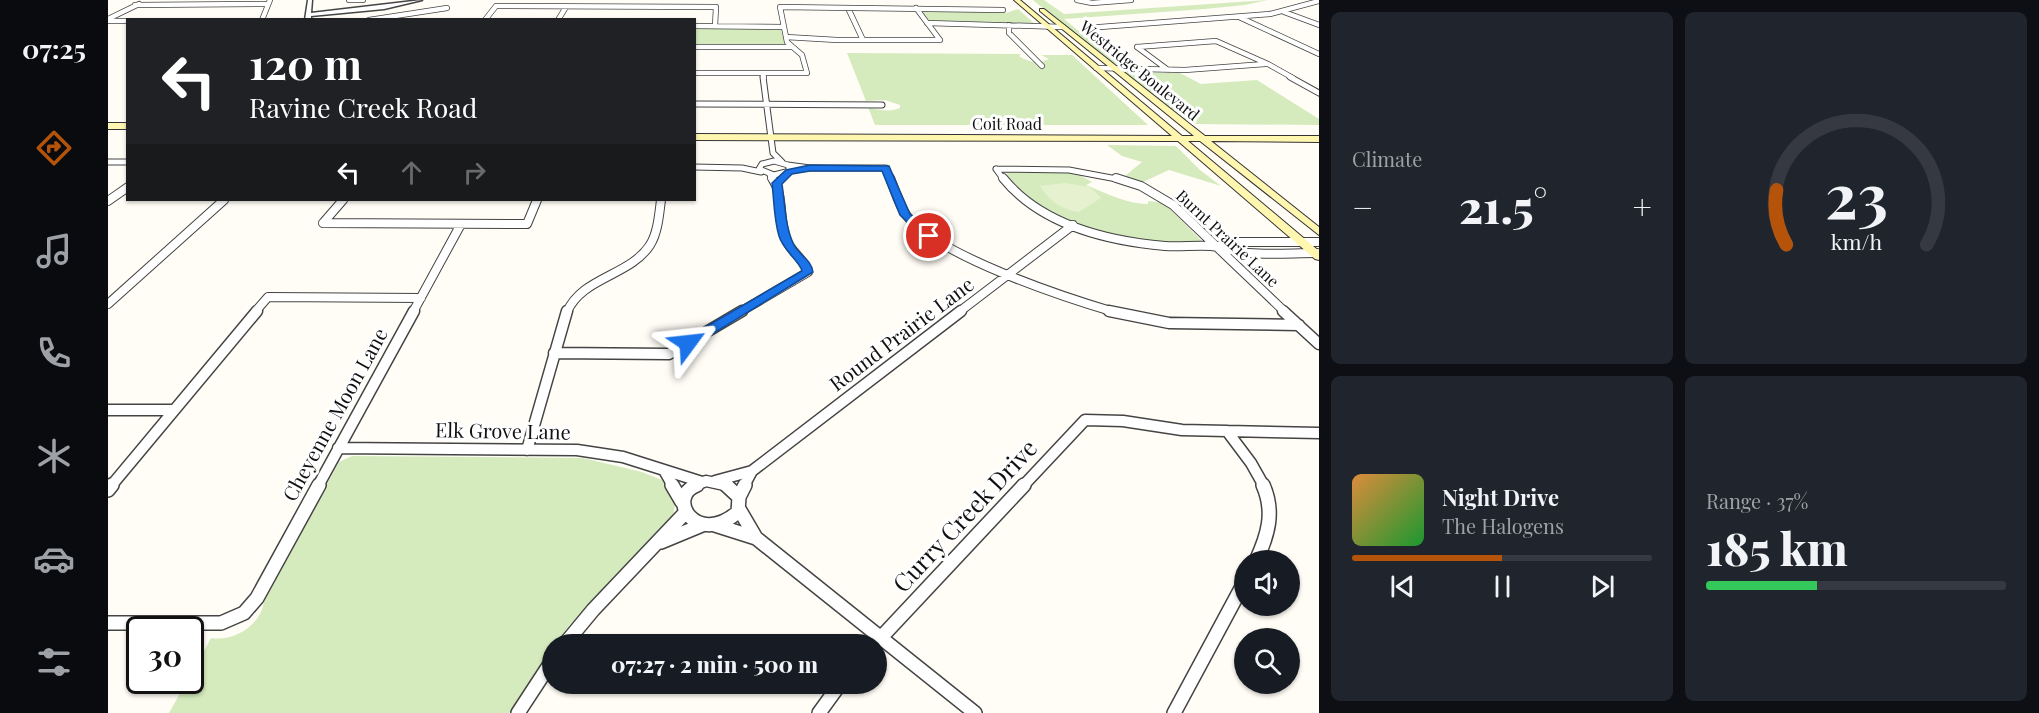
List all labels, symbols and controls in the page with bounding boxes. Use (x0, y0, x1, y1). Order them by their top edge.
street label: Westridge Boulevard (1075, 15, 1204, 125)
text: 07:25 (22, 30, 86, 66)
text: 120 m (249, 35, 362, 91)
icon: left (150, 42, 228, 120)
text: Ravine Creek Road (249, 89, 477, 125)
street label: Coit Road (972, 113, 1042, 134)
icon: directions (33, 127, 75, 169)
text: Climate (1352, 145, 1422, 172)
text: 23 (1824, 151, 1888, 235)
icon: left (332, 156, 365, 189)
icon: ahead (395, 156, 428, 189)
icon: right (458, 156, 491, 189)
text: 21.5° (1459, 175, 1547, 235)
text: − (1352, 184, 1373, 228)
text: + (1633, 184, 1652, 228)
street label: Burnt Prairie Lane (1172, 185, 1284, 291)
pin (903, 210, 954, 261)
icon: arrive (912, 219, 945, 252)
text: km/h (1830, 227, 1882, 255)
icon: music (33, 230, 75, 272)
street label: Round Prairie Lane (823, 270, 979, 396)
position arrow (656, 311, 720, 375)
street label: Cheyenne Moon Lane (275, 323, 393, 505)
icon: phone (33, 332, 75, 374)
street label: Elk Grove Lane (435, 415, 571, 445)
street label: Curry Creek Drive (885, 432, 1043, 598)
icon: climate (33, 435, 75, 477)
text: Night Drive (1442, 482, 1559, 512)
text: Range · 37% (1706, 487, 1808, 514)
text: The Halogens (1442, 512, 1564, 539)
text: 185 km (1706, 517, 1848, 577)
icon: car (33, 538, 75, 580)
map controls (1234, 550, 1300, 694)
button: sound (1234, 550, 1300, 616)
icon: previous (1386, 570, 1419, 603)
icon: pause (1486, 570, 1519, 603)
icon: next (1586, 570, 1619, 603)
speed limit sign: 30 (126, 616, 204, 694)
button: search (1234, 628, 1300, 694)
icon: filters (33, 641, 75, 683)
text: 07:27 · 2 min · 500 m (611, 649, 818, 679)

